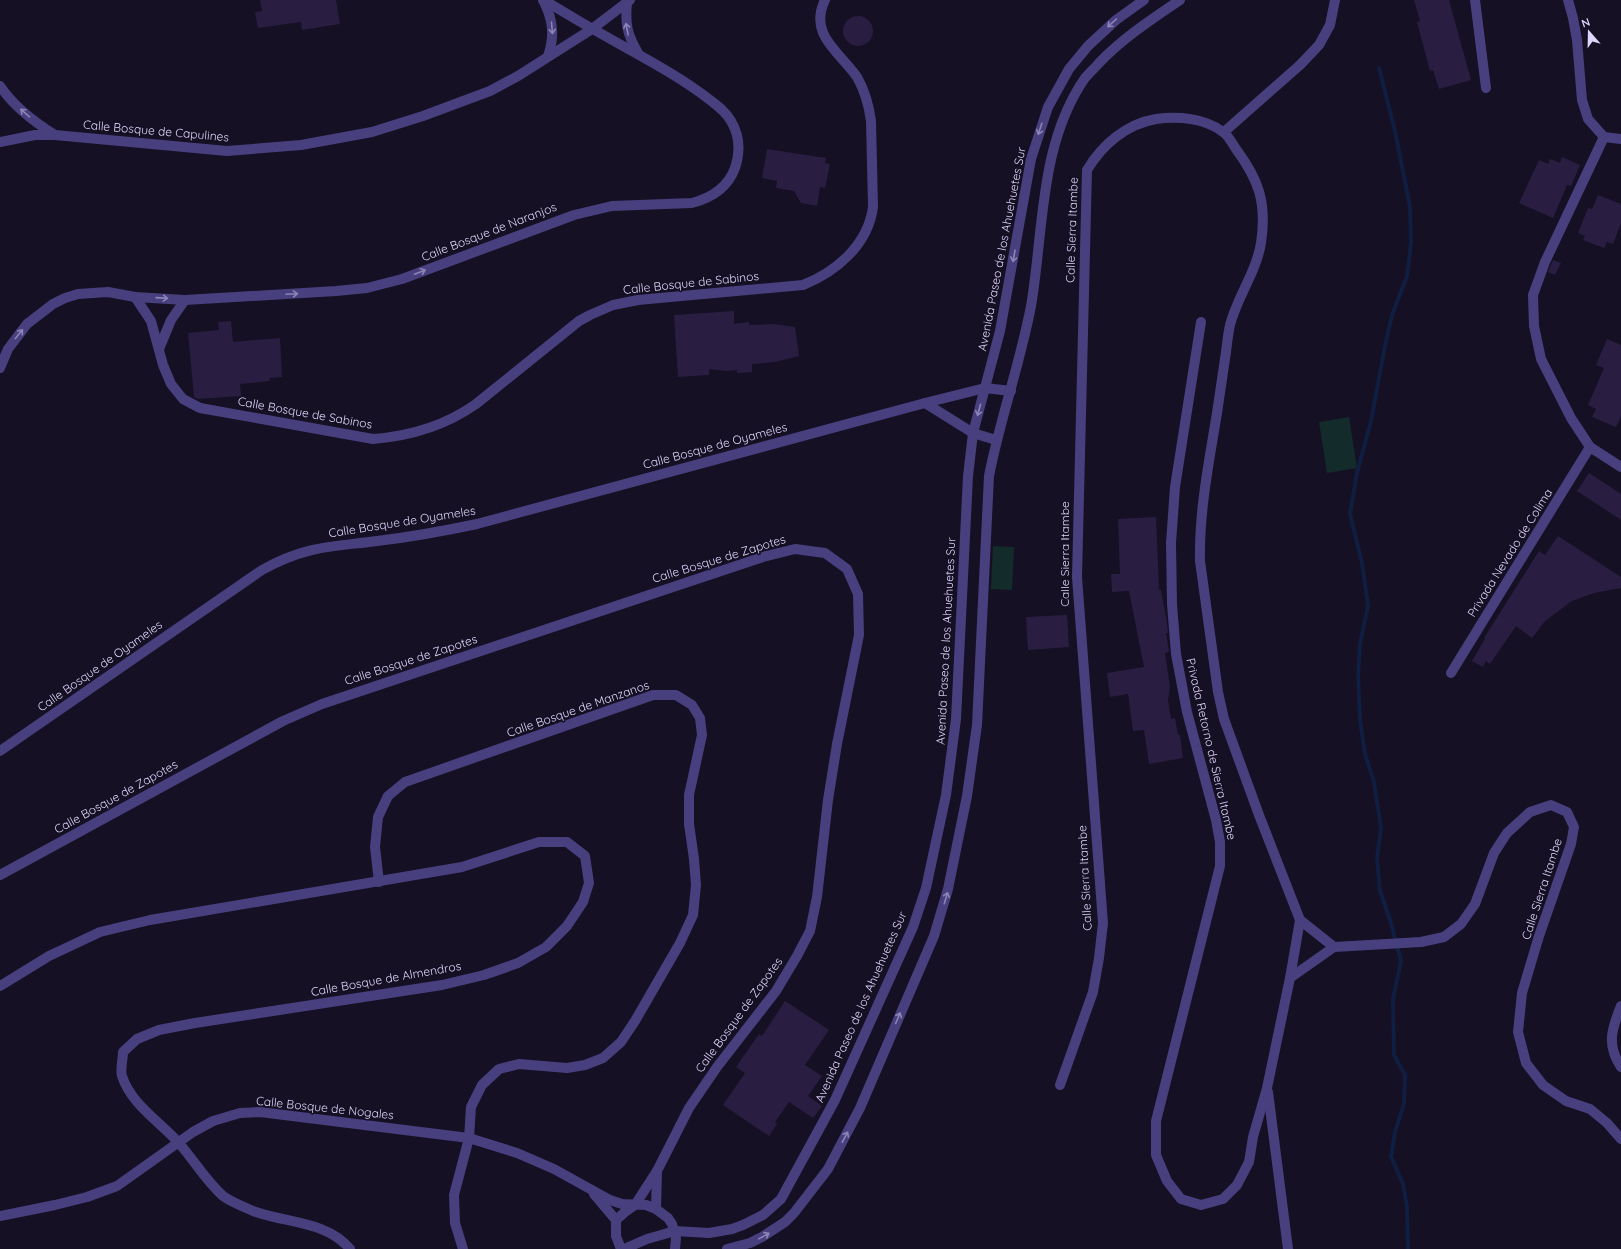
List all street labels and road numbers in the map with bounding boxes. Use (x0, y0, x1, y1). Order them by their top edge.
street label: Calle Bosque de Capulines (82, 117, 230, 144)
street label: Avenida Paseo de los Ahuehuetes Sur (974, 145, 1029, 352)
street label: Calle Sierra Itambe (1062, 177, 1081, 283)
street label: Calle Bosque de Naranjos (419, 199, 559, 264)
street label: Calle Bosque de Sabinos (622, 268, 760, 297)
street label: Calle Bosque de Sabinos (237, 393, 374, 432)
street label: Calle Bosque de Oyameles (641, 419, 789, 472)
street label: Privada Nevado de Colima (1464, 486, 1555, 620)
street label: Calle Sierra Itambe (1057, 501, 1072, 607)
street label: Calle Bosque de Oyameles (327, 502, 477, 541)
street label: Calle Bosque de Zapotes (650, 531, 788, 586)
street label: Avenida Paseo de los Ahuehuetes Sur (933, 536, 958, 745)
street label: Calle Bosque de Oyameles (34, 617, 165, 714)
street label: Calle Bosque de Zapotes (343, 631, 479, 688)
street label: Privada Retorno de Sierra Itambe (1183, 656, 1240, 842)
street label: Calle Bosque de Manzanos (505, 677, 651, 740)
street label: Calle Bosque de Zapotes (51, 756, 180, 837)
street label: Calle Sierra Itambe (1074, 825, 1095, 931)
street label: Calle Sierra Itambe (1518, 836, 1565, 941)
street label: Avenida Paseo de los Ahuehuetes Sur (811, 909, 910, 1105)
street label: Calle Bosque de Zapotes (692, 954, 786, 1075)
street label: Calle Bosque de Almendros (310, 958, 463, 999)
street label: Calle Bosque de Nogales (255, 1093, 395, 1122)

